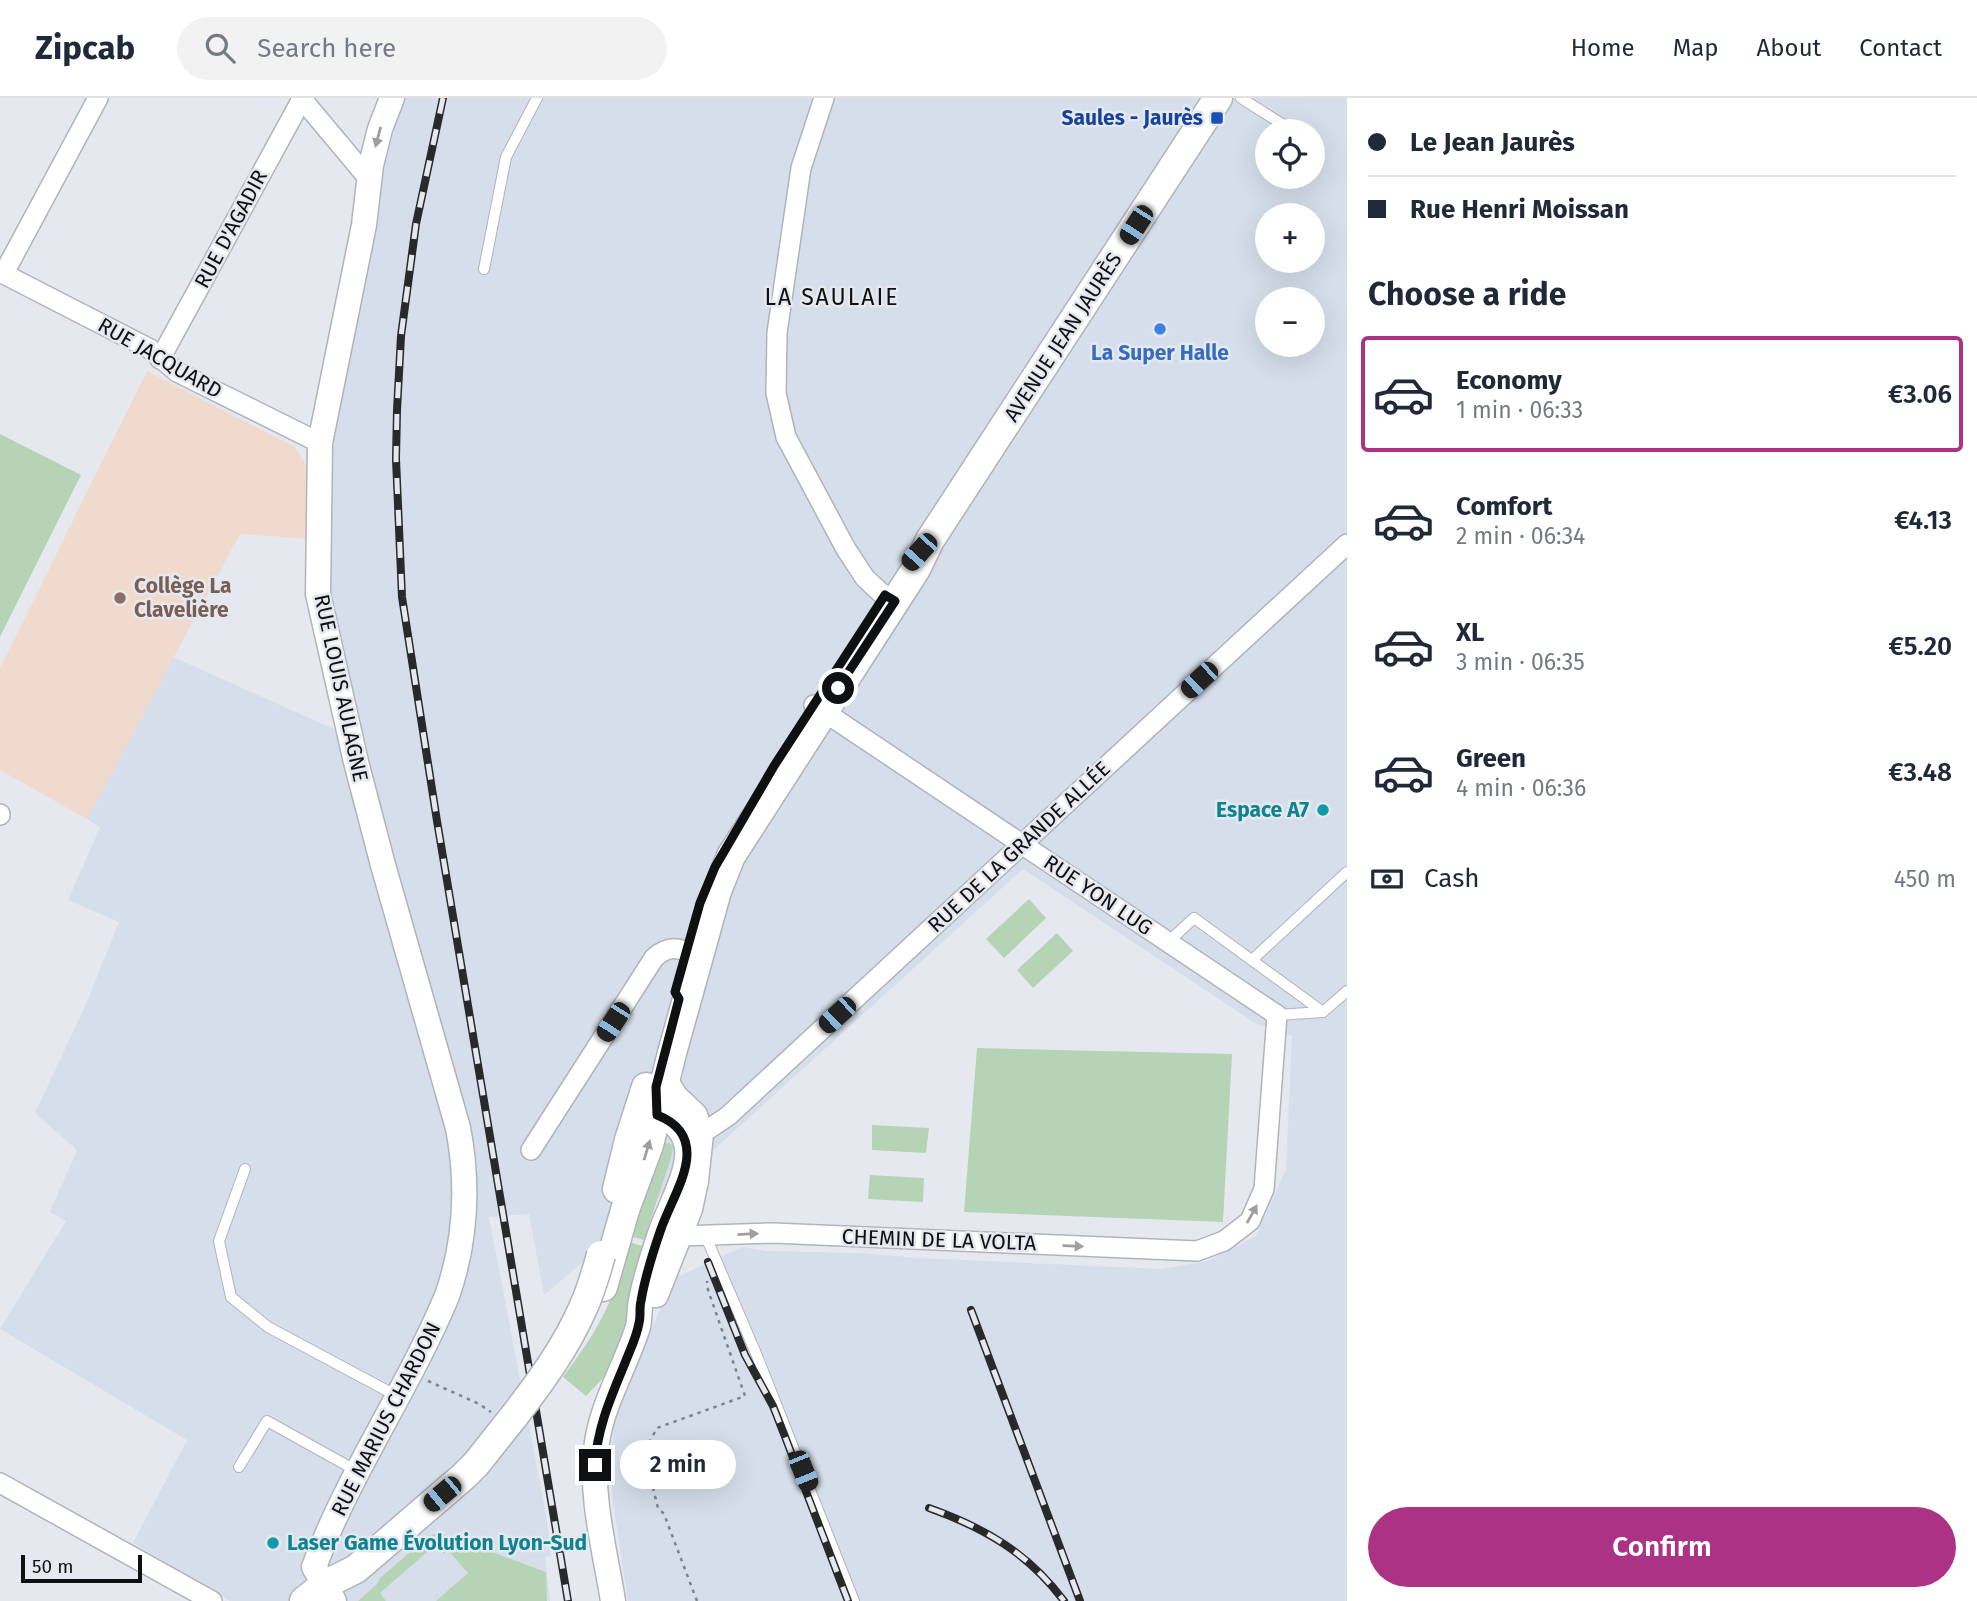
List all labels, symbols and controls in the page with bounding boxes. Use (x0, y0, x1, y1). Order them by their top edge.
search box (177, 17, 667, 80)
text: Zipcab (35, 28, 135, 68)
icon: search (201, 29, 239, 67)
text: Search here (257, 33, 396, 64)
text: Home (1571, 34, 1635, 62)
text: Map (1673, 34, 1719, 62)
text: About (1757, 34, 1821, 62)
text: Contact (1859, 34, 1942, 62)
place label: Saules - Jaurès (1061, 105, 1203, 131)
marker: Saules - Jaurès (1209, 110, 1225, 126)
map controls (1255, 119, 1325, 357)
button: locate (1255, 119, 1325, 189)
one-way arrow (373, 127, 383, 148)
text: Le Jean Jaurès (1410, 127, 1575, 158)
street label: RUE D'AGADIR (189, 165, 273, 293)
text: Rue Henri Moissan (1410, 194, 1629, 225)
car (1116, 202, 1157, 248)
button: + (1255, 203, 1325, 273)
street label: AVENUE JEAN JAURÈS (999, 247, 1127, 427)
text: Choose a ride (1368, 275, 1566, 313)
district label: LA SAULAIE (764, 283, 900, 311)
button: − (1255, 287, 1325, 357)
street label: RUE JACQUARD (93, 312, 227, 404)
marker: La Super Halle (1152, 321, 1168, 337)
place label: La Super Halle (1091, 340, 1229, 366)
icon: car (1372, 363, 1435, 426)
text: Economy (1456, 365, 1562, 396)
text: €3.06 (1888, 379, 1952, 410)
text: 1 min · 06:33 (1456, 396, 1583, 424)
icon: car (1372, 489, 1435, 552)
text: Comfort (1456, 491, 1552, 522)
text: €4.13 (1894, 505, 1952, 536)
text: 2 min · 06:34 (1456, 522, 1585, 550)
car (898, 529, 941, 575)
place label: Collège La Clavelière (134, 573, 232, 623)
marker: Collège La Clavelière (112, 590, 128, 606)
street label: RUE LOUIS AULAGNE (308, 592, 374, 784)
icon: car (1372, 615, 1435, 678)
text: XL (1456, 617, 1484, 648)
text: €5.20 (1888, 631, 1952, 662)
text: 3 min · 06:35 (1456, 648, 1585, 676)
car (1177, 658, 1222, 702)
route start (822, 672, 854, 704)
icon: car (1372, 741, 1435, 804)
text: Green (1456, 743, 1526, 774)
street label: RUE DE LA GRANDE ALLÉE (922, 756, 1116, 938)
text: €3.48 (1888, 757, 1952, 788)
text: 4 min · 06:36 (1456, 774, 1586, 802)
place label: Espace A7 (1216, 797, 1309, 823)
marker: Espace A7 (1315, 802, 1331, 818)
street label: RUE YON LUG (1039, 849, 1157, 941)
icon: cash (1368, 860, 1406, 898)
text: Cash (1424, 863, 1480, 894)
text: 450 m (1894, 865, 1956, 893)
car (815, 993, 860, 1037)
car (593, 999, 634, 1045)
one-way arrow (643, 1139, 653, 1160)
one-way arrow (1245, 1204, 1258, 1224)
street label: CHEMIN DE LA VOLTA (841, 1224, 1037, 1256)
one-way arrow (737, 1229, 759, 1240)
one-way arrow (1062, 1240, 1084, 1251)
street label: RUE MARIUS CHARDON (326, 1318, 446, 1520)
callout: 2 min (620, 1440, 735, 1490)
car (786, 1448, 821, 1494)
route end (579, 1449, 611, 1481)
text: 2 min (650, 1450, 706, 1478)
car (420, 1472, 465, 1516)
button: Confirm (1368, 1507, 1956, 1587)
place label: Laser Game Évolution Lyon-Sud (287, 1529, 587, 1556)
marker: Laser Game Évolution Lyon-Sud (265, 1535, 281, 1551)
scale bar (21, 1552, 142, 1584)
text: 50 m (32, 1555, 73, 1578)

